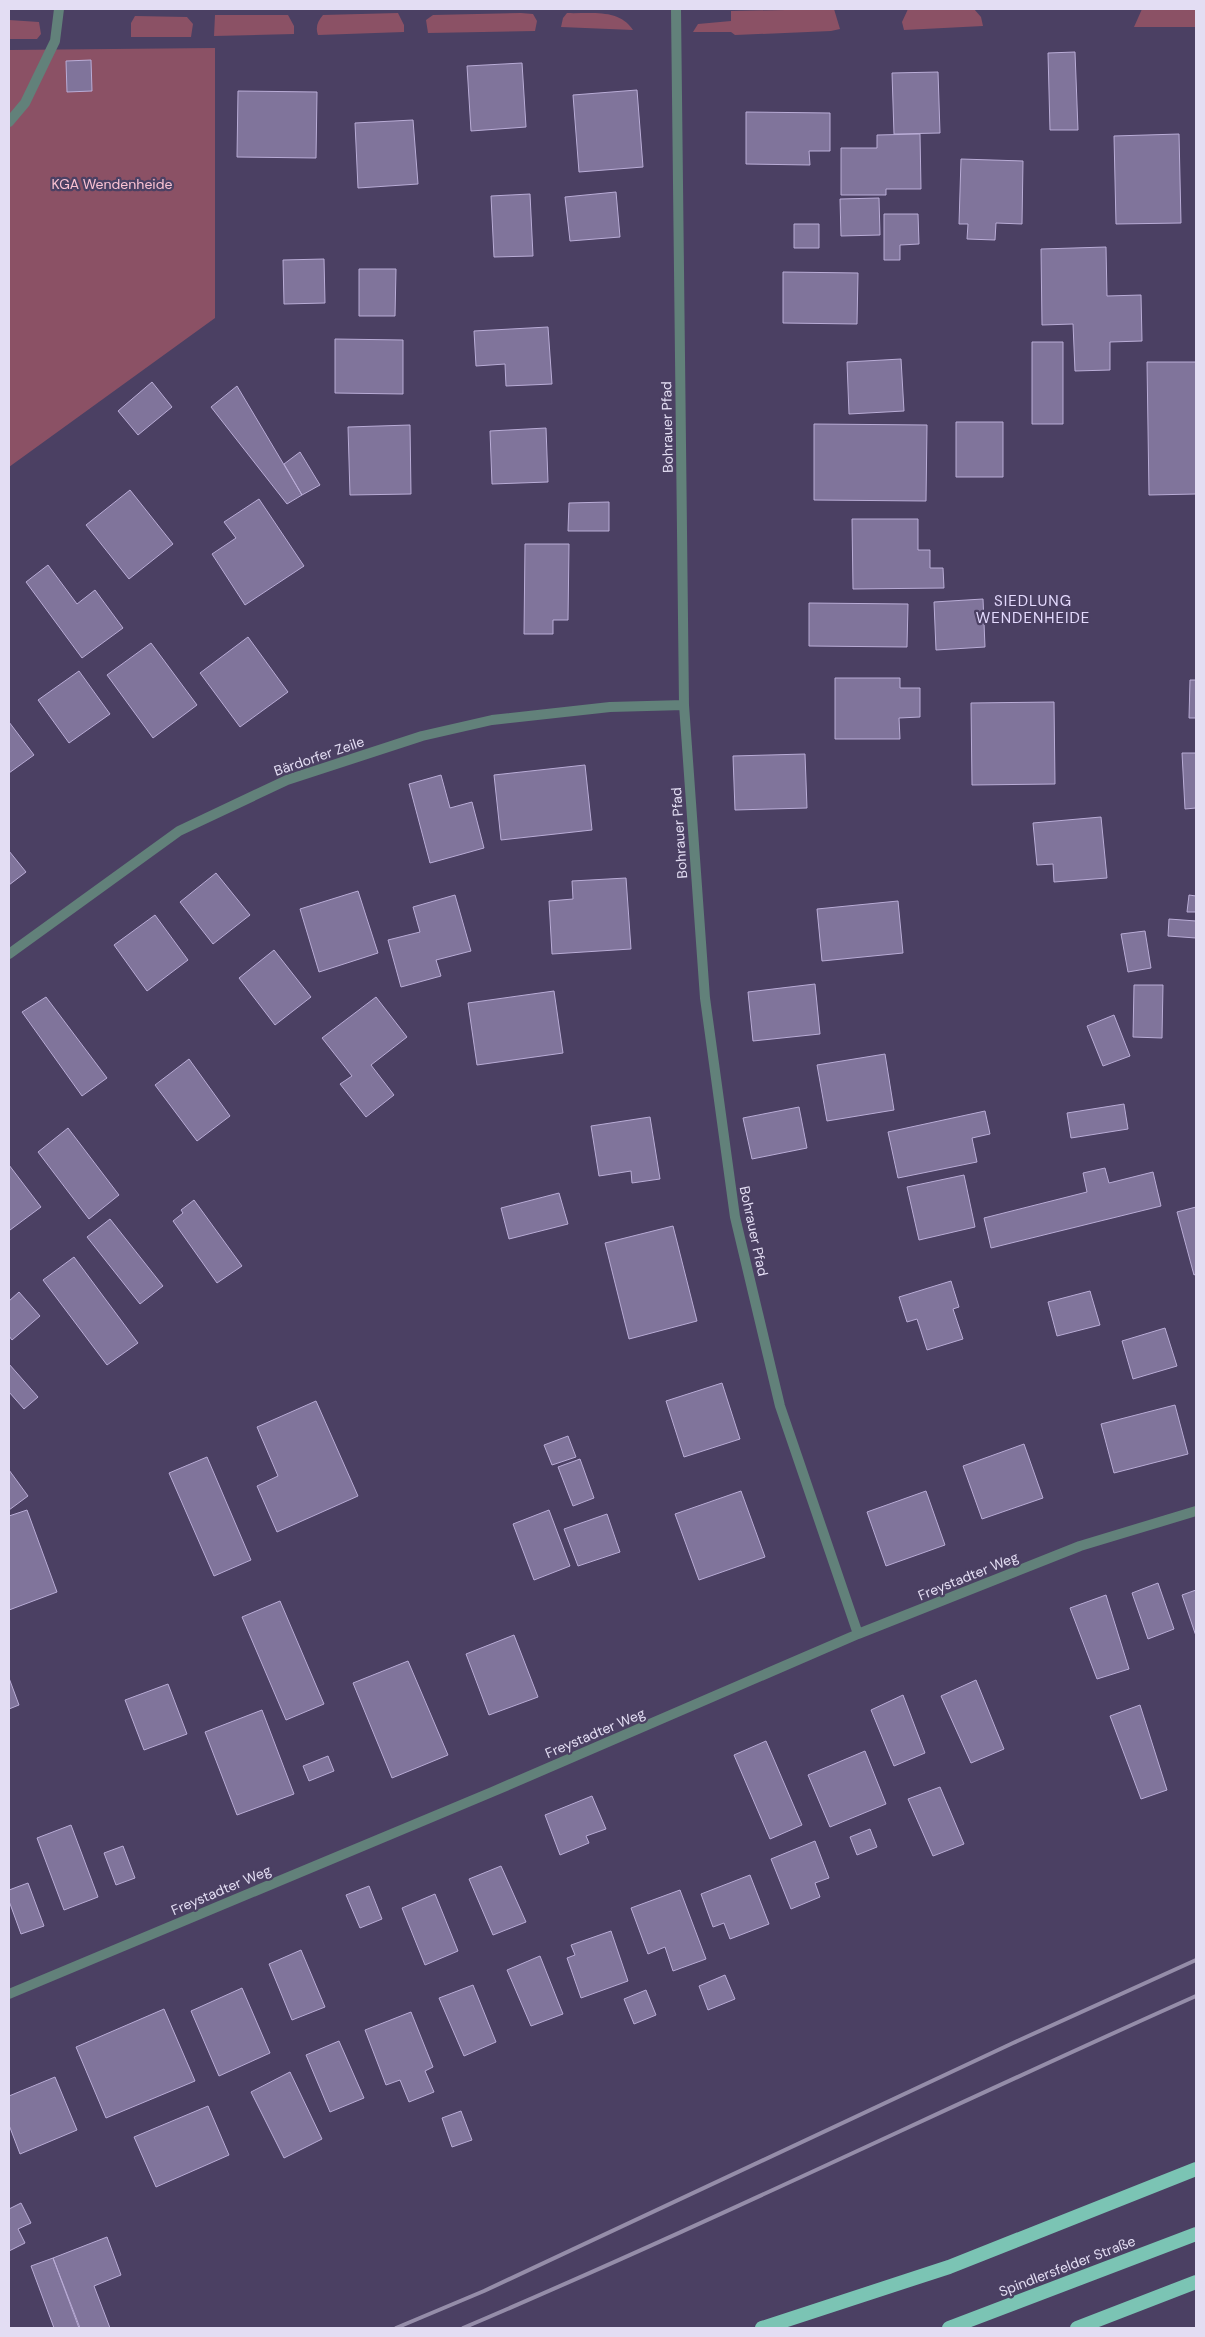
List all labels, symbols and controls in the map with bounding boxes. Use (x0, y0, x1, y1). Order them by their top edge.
park label: KGA Wendenheide (52, 175, 173, 193)
street label: Bohrauer Pfad (657, 381, 677, 473)
district label: SIEDLUNG WENDENHEIDE (976, 591, 1090, 628)
street label: Bärdorfer Zeile (271, 732, 367, 780)
street label: Bohrauer Pfad (667, 787, 691, 879)
street label: Bohrauer Pfad (736, 1184, 772, 1278)
street label: Freystadter Weg (915, 1548, 1021, 1604)
street label: Freystadter Weg (542, 1704, 648, 1762)
street label: Freystadter Weg (168, 1861, 274, 1919)
street label: Spindlersfelder Straße (996, 2232, 1138, 2300)

